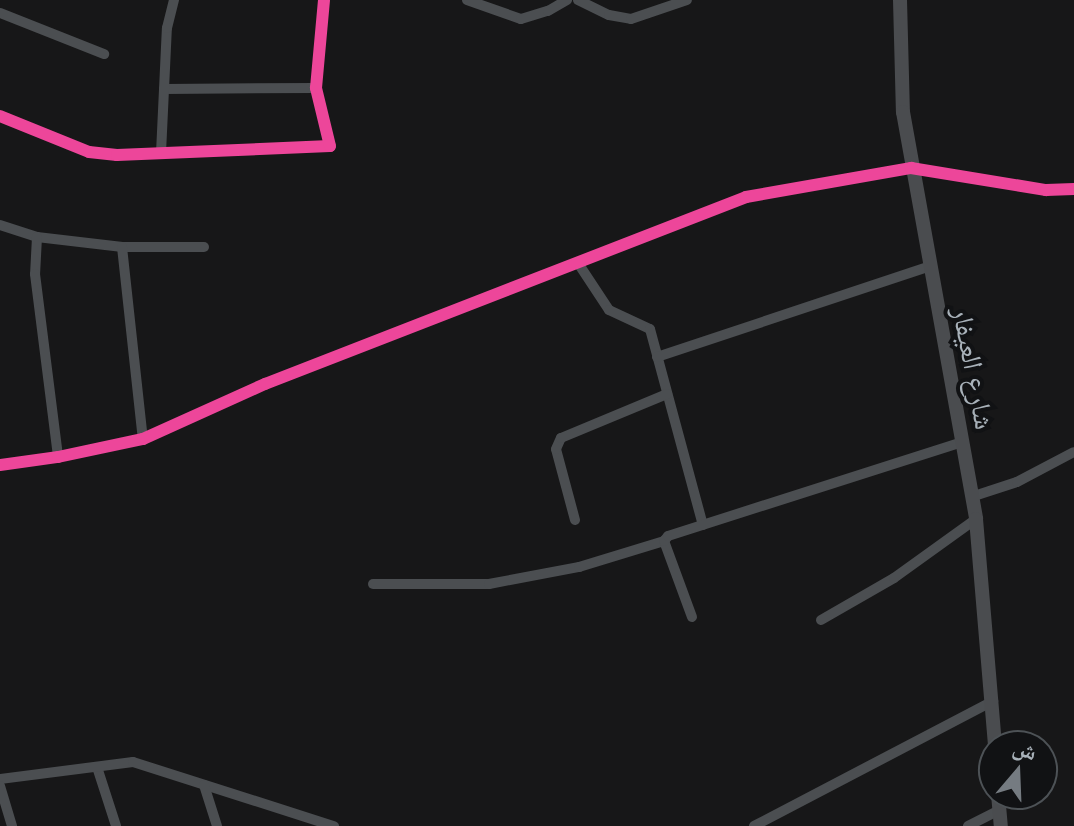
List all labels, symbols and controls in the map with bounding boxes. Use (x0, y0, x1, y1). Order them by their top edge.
street label: شارع العيفار (946, 304, 1002, 432)
north arrow (978, 730, 1058, 810)
text: ش (1010, 733, 1040, 765)

